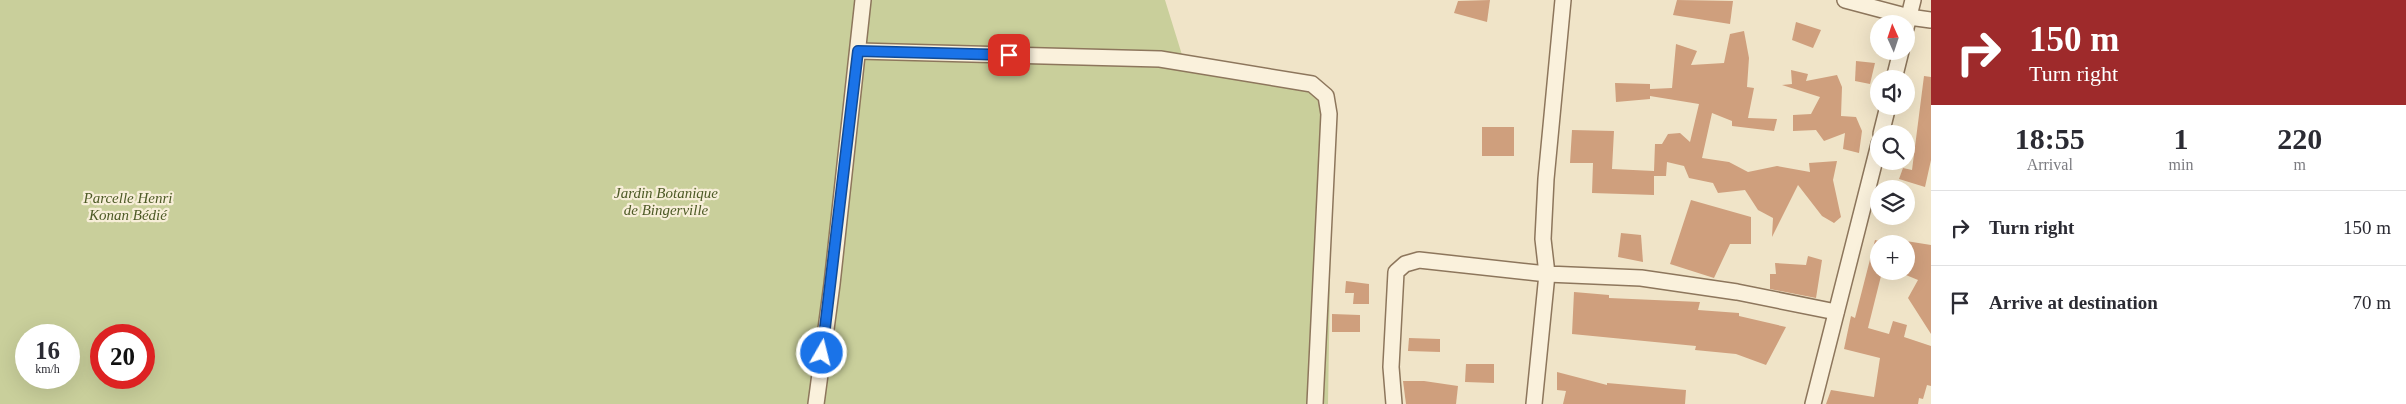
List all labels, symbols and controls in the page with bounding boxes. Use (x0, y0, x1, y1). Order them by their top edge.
north arrow (1870, 15, 1915, 60)
map controls (1870, 15, 1915, 280)
icon: right (1946, 20, 2011, 85)
text: 150 m (2029, 20, 2119, 59)
pin (988, 34, 1030, 76)
icon: arrive (995, 41, 1023, 69)
text: Turn right (2029, 61, 2118, 86)
button: sound (1870, 70, 1915, 115)
text: 18:55 (2015, 122, 2085, 155)
text: 1 (2173, 122, 2188, 155)
text: 220 (2277, 122, 2322, 155)
button: search (1870, 125, 1915, 170)
text: Arrival (2027, 156, 2073, 173)
text: min (2169, 156, 2193, 173)
text: m (2293, 156, 2306, 173)
button: layers (1870, 180, 1915, 225)
park label: Jardin Botanique de Bingerville (614, 185, 718, 218)
park label: Parcelle Henri Konan Bédié (83, 190, 173, 223)
icon: right (1946, 214, 1974, 242)
text: Turn right (1989, 217, 2074, 238)
text: 150 m (2343, 217, 2391, 238)
button: + (1870, 235, 1915, 280)
icon: arrive (1946, 289, 1974, 317)
text: Arrive at destination (1989, 292, 2158, 313)
text: 70 m (2352, 292, 2391, 313)
speed limit sign: 20 (90, 324, 155, 389)
position arrow (795, 326, 847, 378)
text: 16 (35, 337, 60, 364)
text: km/h (35, 362, 60, 376)

